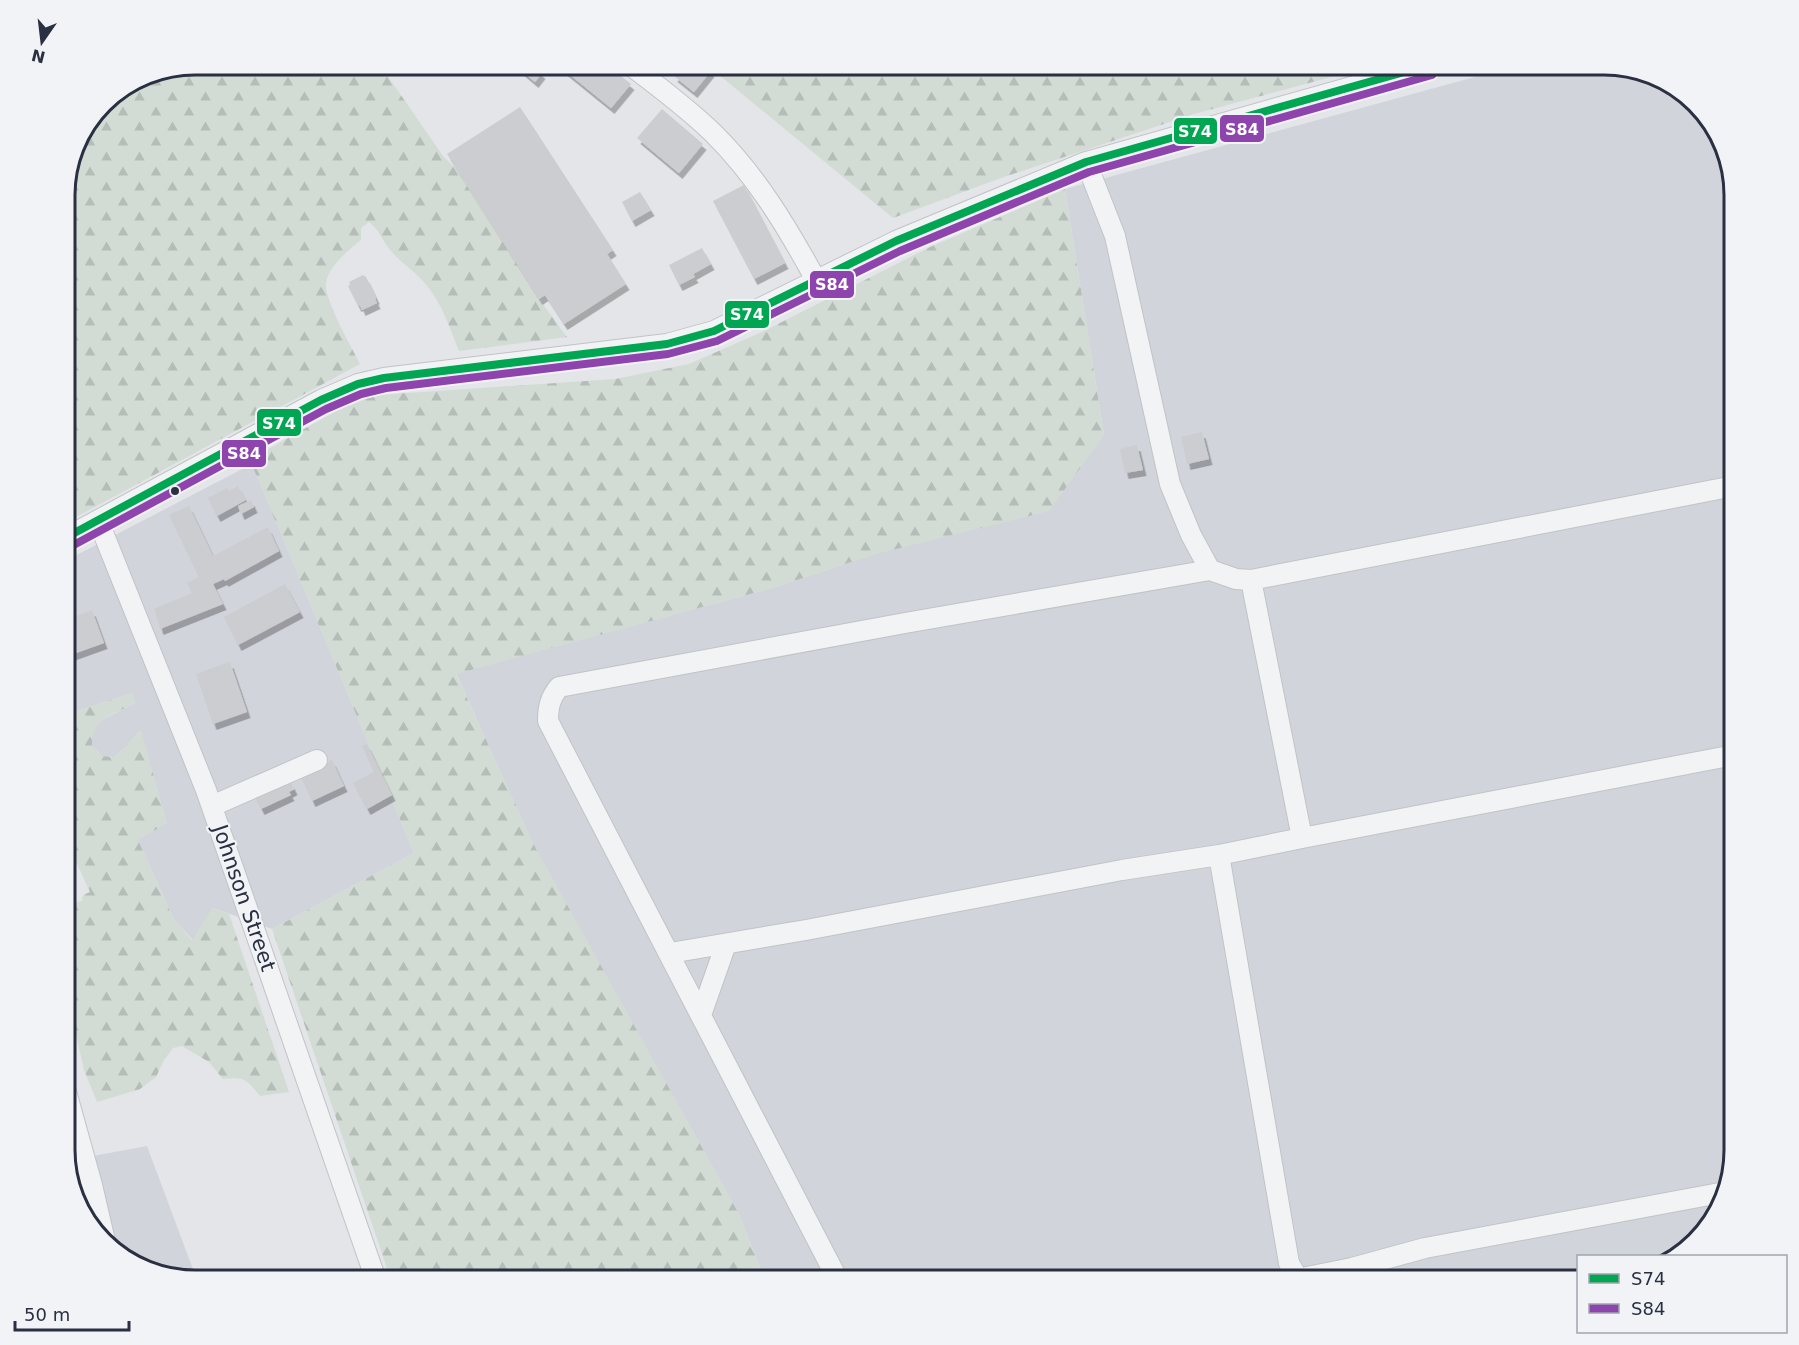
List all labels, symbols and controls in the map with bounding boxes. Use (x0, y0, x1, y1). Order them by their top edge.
north arrow (12, 12, 72, 72)
text: N (30, 45, 47, 67)
line badge: S84 (1219, 114, 1265, 143)
line badge: S74 (1173, 117, 1218, 145)
text: S84 (1225, 120, 1259, 139)
text: S74 (1178, 122, 1212, 141)
line badge: S84 (809, 270, 855, 299)
text: S84 (815, 275, 849, 294)
line badge: S74 (724, 300, 770, 329)
text: S74 (730, 305, 764, 324)
line badge: S74 (256, 408, 302, 437)
text: S74 (262, 414, 296, 433)
line badge: S84 (221, 439, 267, 468)
text: S84 (227, 444, 261, 463)
unlabelled marker (169, 485, 181, 497)
street label: Johnson Street (207, 820, 280, 974)
legend (1577, 1255, 1787, 1333)
text: S74 (1631, 1268, 1665, 1289)
scale bar (15, 1294, 129, 1332)
text: S84 (1631, 1298, 1665, 1319)
text: 50 m (24, 1304, 70, 1325)

